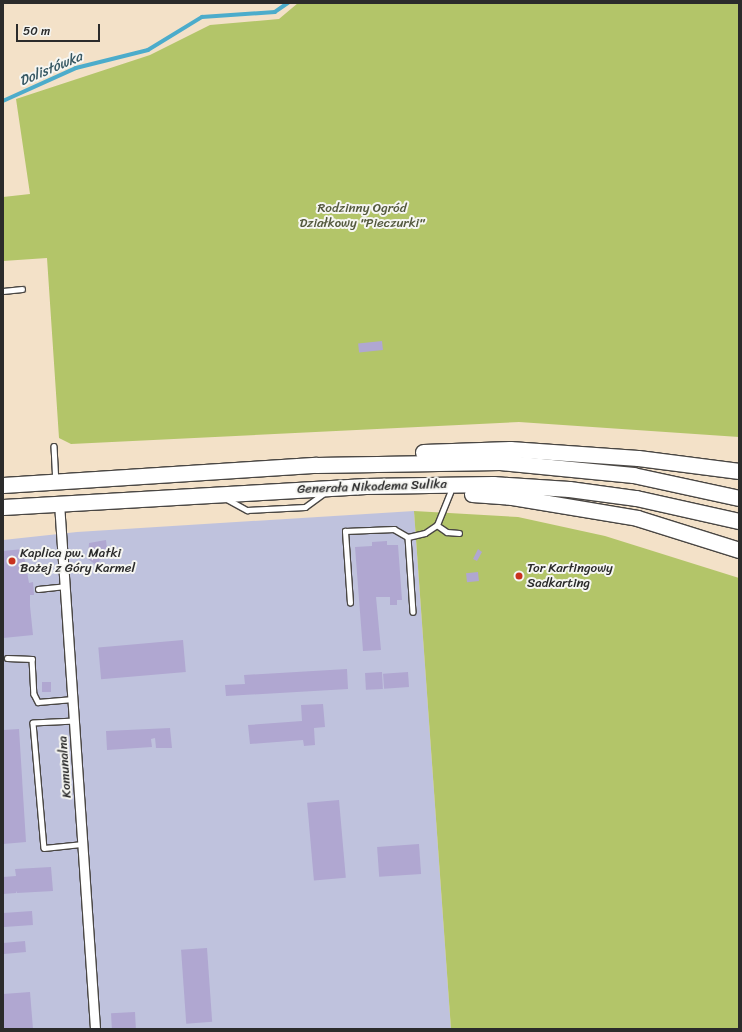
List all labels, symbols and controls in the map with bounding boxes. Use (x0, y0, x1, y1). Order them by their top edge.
scale bar (18, 16, 102, 42)
text: 50 m (23, 20, 50, 42)
water label: Dolistówka (17, 48, 85, 90)
park label: Rodzinny Ogród Działkowy "Pieczurki" (299, 201, 425, 232)
street label: Generała Nikodema Sulika (297, 477, 447, 497)
place label: Kaplica pw. Matki Bożej z Góry Karmel (20, 546, 135, 577)
marker: Kaplica pw. Matki Bożej z Góry Karmel (7, 556, 17, 566)
place label: Tor Kartingowy Sadkarting (527, 561, 613, 592)
marker: Tor Kartingowy Sadkarting (514, 571, 524, 581)
street label: Komunalna (55, 735, 75, 799)

